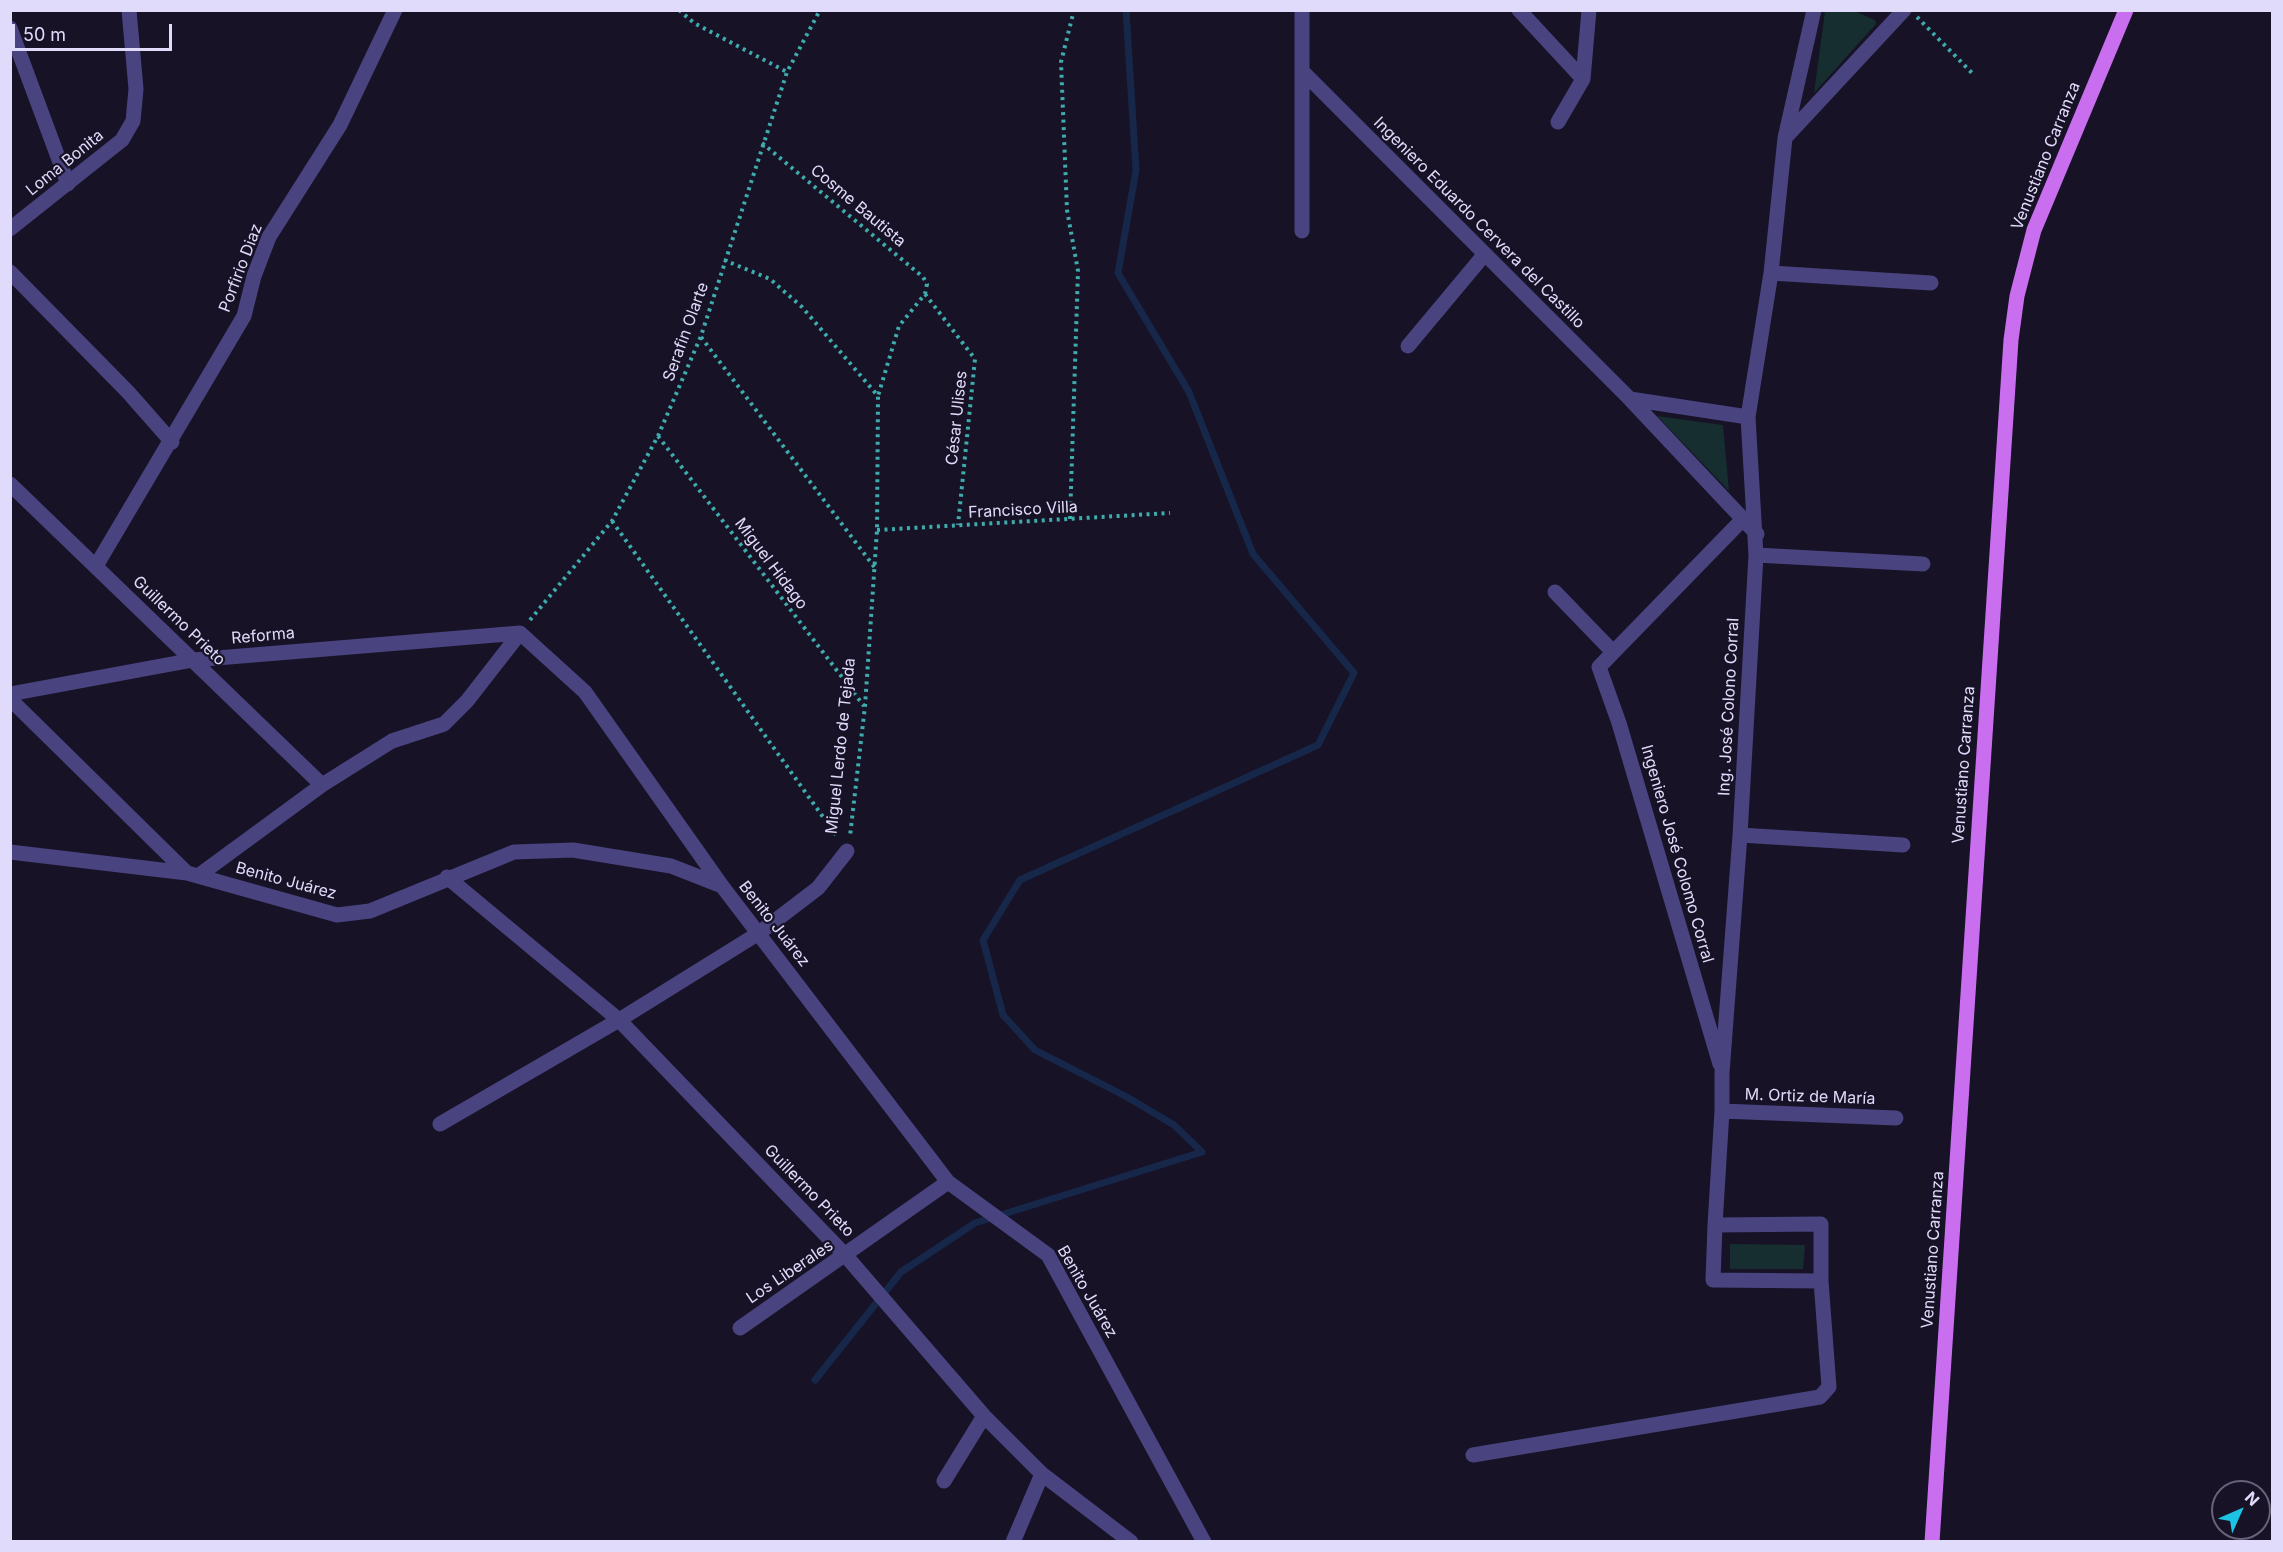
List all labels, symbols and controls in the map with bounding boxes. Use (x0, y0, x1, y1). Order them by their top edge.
scale bar (15, 12, 176, 50)
text: 50 m (23, 24, 66, 45)
street label: Venustiano Carranza (2008, 79, 2084, 233)
street label: Ingeniero Eduardo Cervera del Castillo (1369, 113, 1589, 333)
street label: Loma Bonita (22, 126, 108, 200)
street label: Cosme Bautista (807, 161, 909, 251)
street label: Porfirio Diaz (215, 221, 267, 315)
street label: Serafin Olarte (659, 280, 713, 384)
street label: César Ulises (942, 370, 972, 466)
street label: Francisco Villa (968, 498, 1078, 522)
street label: Miguel Hidago (730, 515, 812, 613)
street label: Guillermo Prieto (129, 572, 229, 670)
street label: Ing. José Colono Corral (1715, 617, 1743, 797)
street label: Reforma (230, 624, 296, 648)
street label: Miguel Lerdo de Tejada (822, 657, 860, 835)
street label: Venustiano Carranza (1949, 686, 1979, 844)
street label: Ingeniero José Colomo Corral (1637, 743, 1717, 965)
street label: Benito Juárez (233, 858, 339, 904)
street label: Benito Juárez (735, 877, 813, 971)
street label: M. Ortiz de María (1744, 1085, 1876, 1109)
street label: Guillermo Prieto (760, 1141, 858, 1241)
street label: Venustiano Carranza (1918, 1171, 1948, 1329)
street label: Los Liberales (743, 1236, 837, 1308)
street label: Benito Juárez (1053, 1242, 1121, 1342)
north arrow (2211, 1480, 2271, 1540)
text: N (2241, 1487, 2264, 1510)

